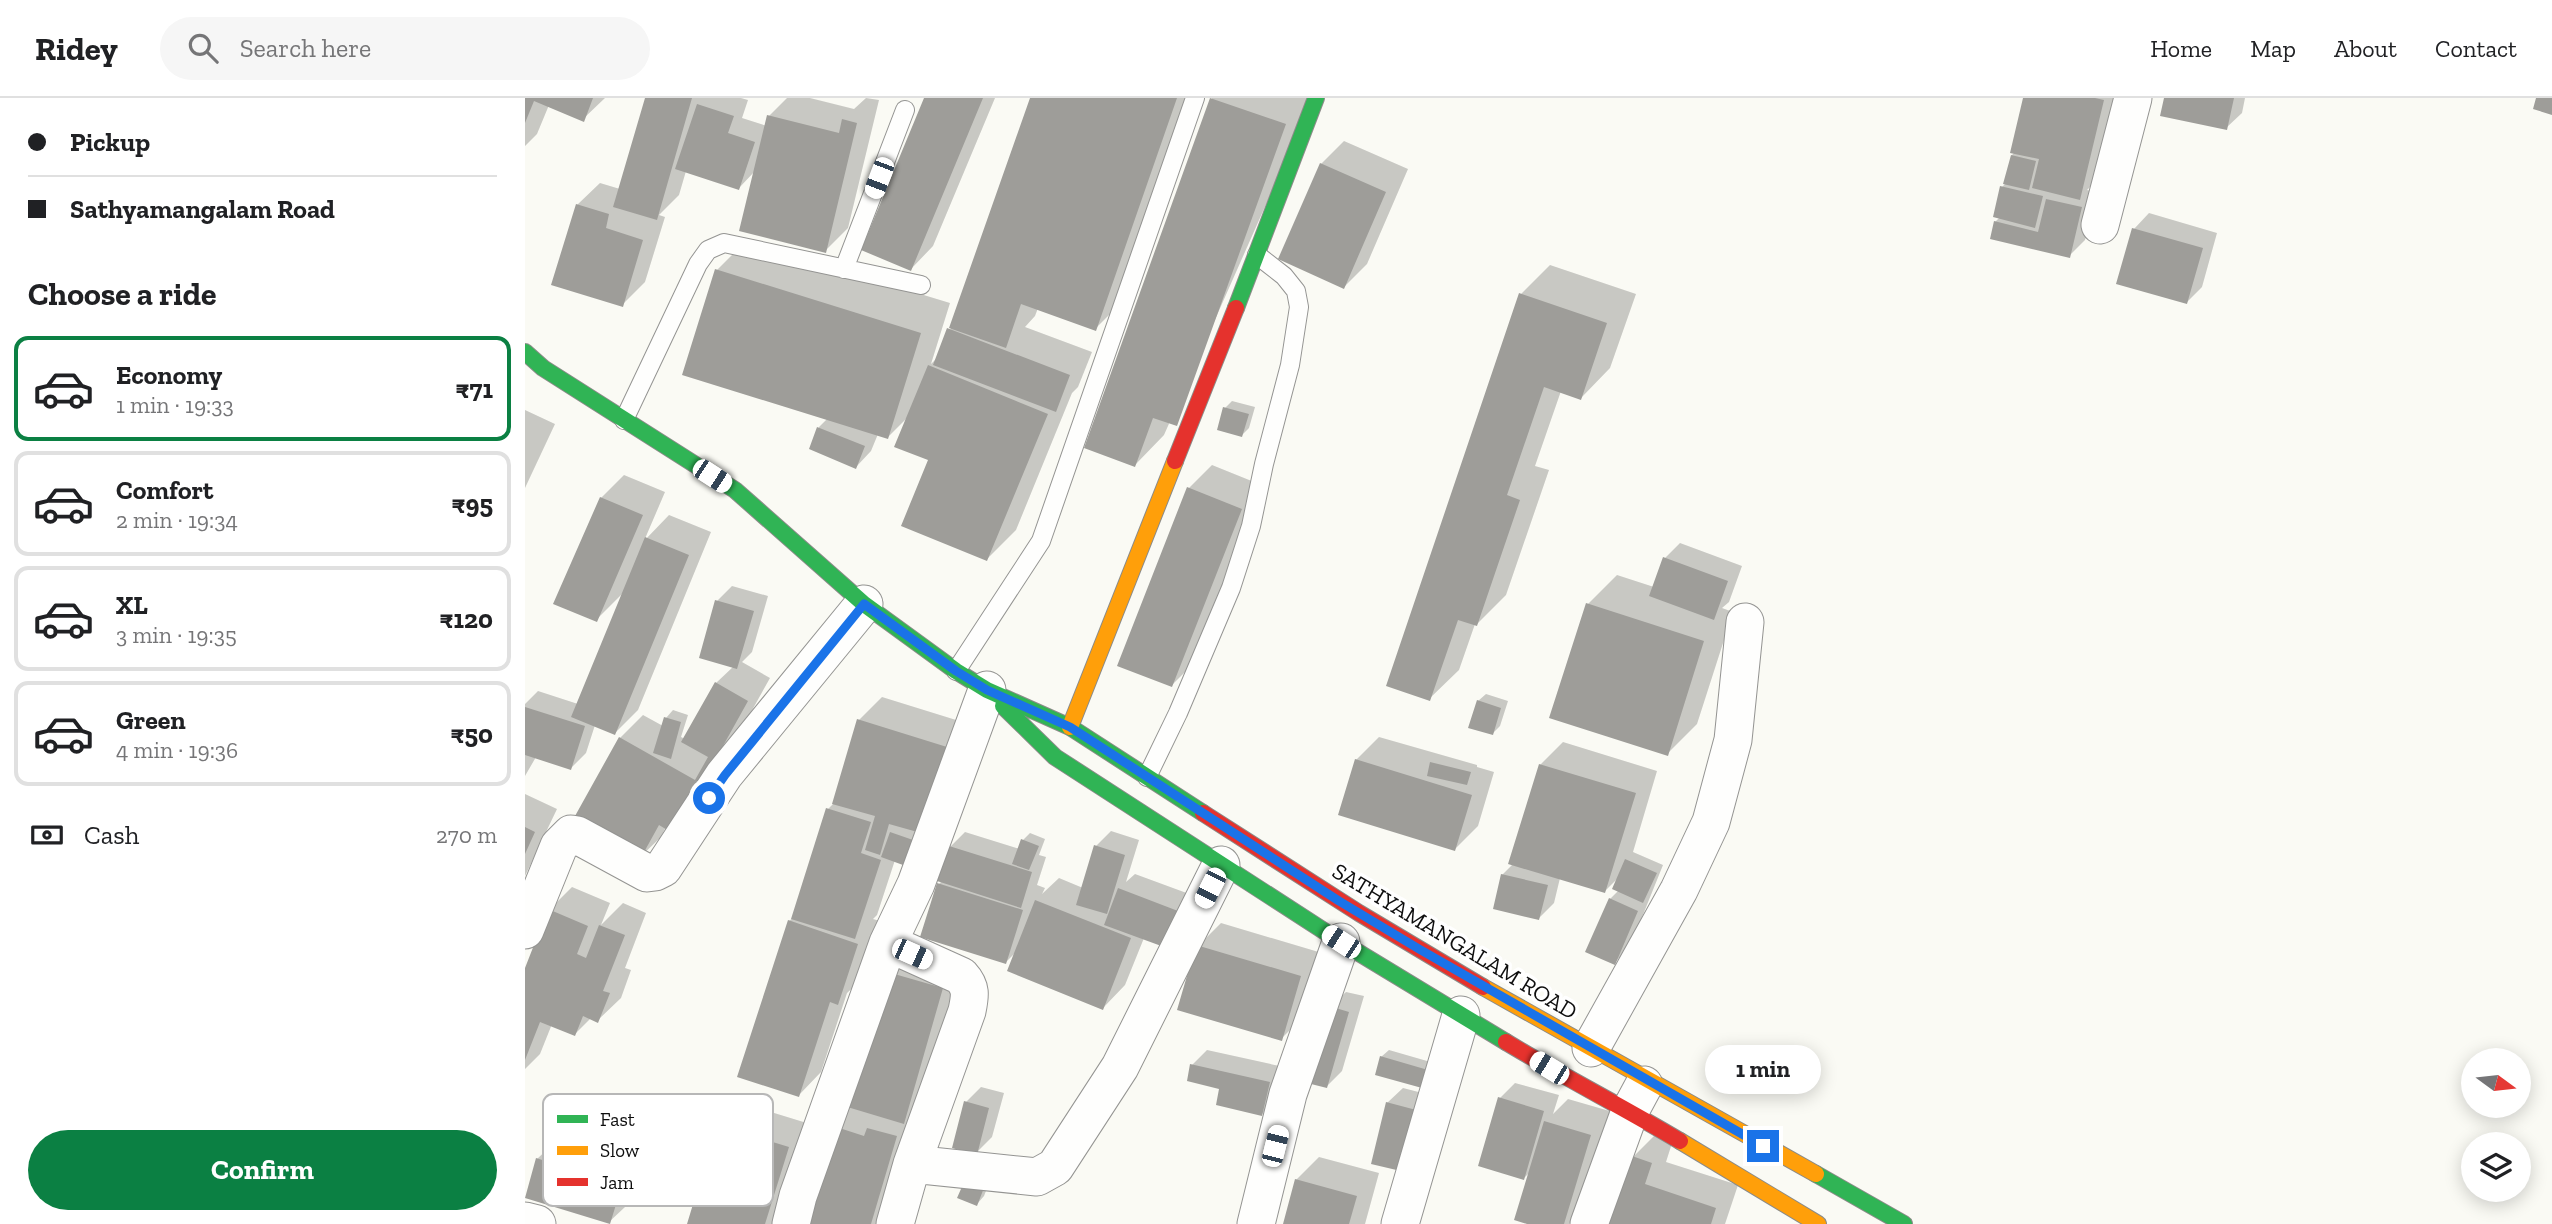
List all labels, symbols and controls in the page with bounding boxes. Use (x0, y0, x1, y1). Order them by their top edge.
search box (160, 17, 650, 80)
text: Ridey (35, 29, 118, 68)
icon: search (184, 29, 222, 67)
text: Search here (240, 32, 371, 64)
text: Home (2150, 34, 2212, 63)
text: Map (2250, 34, 2296, 63)
text: About (2334, 34, 2397, 63)
text: Contact (2435, 34, 2517, 63)
text: Pickup (70, 126, 150, 158)
car (862, 155, 897, 201)
text: Sathyamangalam Road (70, 193, 335, 225)
text: Choose a ride (28, 275, 216, 313)
icon: car (32, 357, 95, 420)
text: Economy (116, 359, 222, 391)
text: ₹71 (456, 373, 493, 405)
text: 1 min · 19:33 (116, 391, 234, 419)
car (689, 456, 736, 496)
icon: car (32, 472, 95, 535)
text: Comfort (116, 474, 213, 506)
text: ₹95 (452, 488, 493, 520)
text: 2 min · 19:34 (116, 506, 238, 534)
icon: car (32, 587, 95, 650)
text: XL (116, 589, 148, 621)
text: ₹120 (440, 603, 493, 635)
text: 3 min · 19:35 (116, 621, 237, 649)
icon: car (32, 702, 95, 765)
text: Green (116, 704, 186, 736)
text: ₹50 (450, 718, 493, 750)
text: 4 min · 19:36 (116, 736, 238, 764)
route start (693, 782, 725, 814)
icon: cash (28, 816, 66, 854)
text: Cash (84, 819, 139, 851)
text: 270 m (436, 821, 497, 849)
street label: SATHYAMANGALAM ROAD (1327, 857, 1583, 1025)
car (1192, 865, 1229, 911)
car (1318, 922, 1365, 962)
car (889, 936, 936, 972)
callout: 1 min (1705, 1044, 1821, 1094)
car (1526, 1048, 1573, 1088)
north arrow (2461, 1048, 2531, 1118)
map controls (2461, 1048, 2531, 1202)
text: 1 min (1736, 1055, 1790, 1083)
legend (543, 1094, 773, 1206)
text: Fast (600, 1108, 635, 1131)
car (1260, 1123, 1291, 1169)
button: Confirm (28, 1130, 497, 1210)
route end (1747, 1130, 1779, 1162)
button: layers (2461, 1132, 2531, 1202)
text: Slow (600, 1139, 640, 1162)
text: Jam (600, 1171, 634, 1194)

